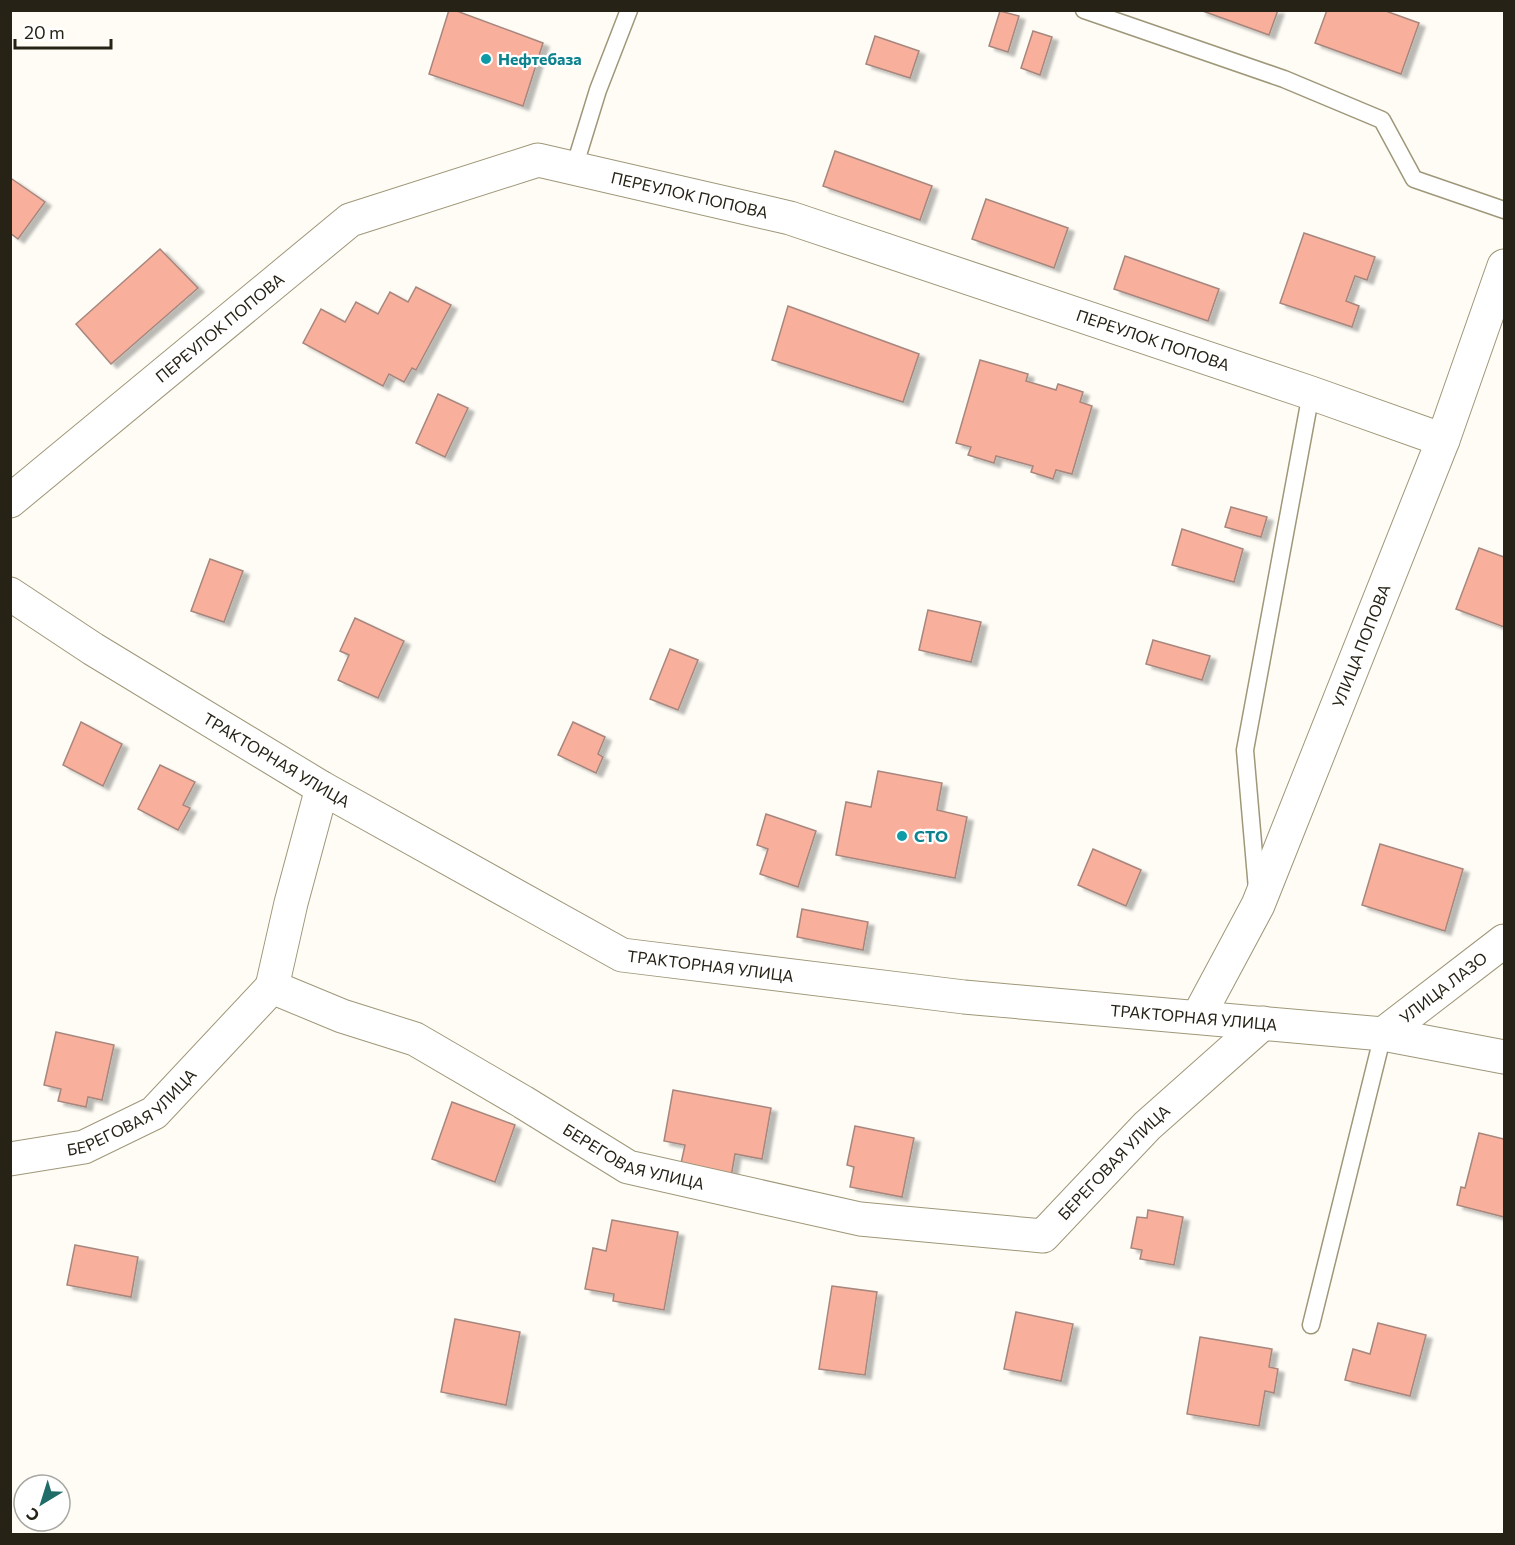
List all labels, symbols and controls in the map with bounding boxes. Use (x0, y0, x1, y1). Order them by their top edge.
scale bar (15, 12, 111, 50)
text: 20 m (24, 21, 65, 43)
place label: Нефтебаза (498, 49, 582, 68)
marker: Нефтебаза (479, 52, 493, 66)
street label: ПЕРЕУЛОК ПОПОВА (609, 167, 770, 222)
street label: ПЕРЕУЛОК ПОПОВА (151, 269, 287, 386)
street label: ПЕРЕУЛОК ПОПОВА (1074, 305, 1232, 374)
street label: УЛИЦА ПОПОВА (1328, 581, 1394, 710)
street label: ТРАКТОРНАЯ УЛИЦА (200, 708, 353, 811)
place label: СТО (914, 826, 948, 845)
marker: СТО (895, 829, 909, 843)
street label: ТРАКТОРНАЯ УЛИЦА (626, 946, 795, 985)
street label: УЛИЦА ЛАЗО (1395, 948, 1490, 1027)
street label: ТРАКТОРНАЯ УЛИЦА (1109, 1000, 1278, 1034)
street label: БЕРЕГОВАЯ УЛИЦА (65, 1064, 200, 1159)
street label: БЕРЕГОВАЯ УЛИЦА (1054, 1101, 1173, 1223)
street label: БЕРЕГОВАЯ УЛИЦА (560, 1119, 706, 1193)
north arrow (12, 1473, 72, 1533)
text: С (22, 1504, 43, 1526)

